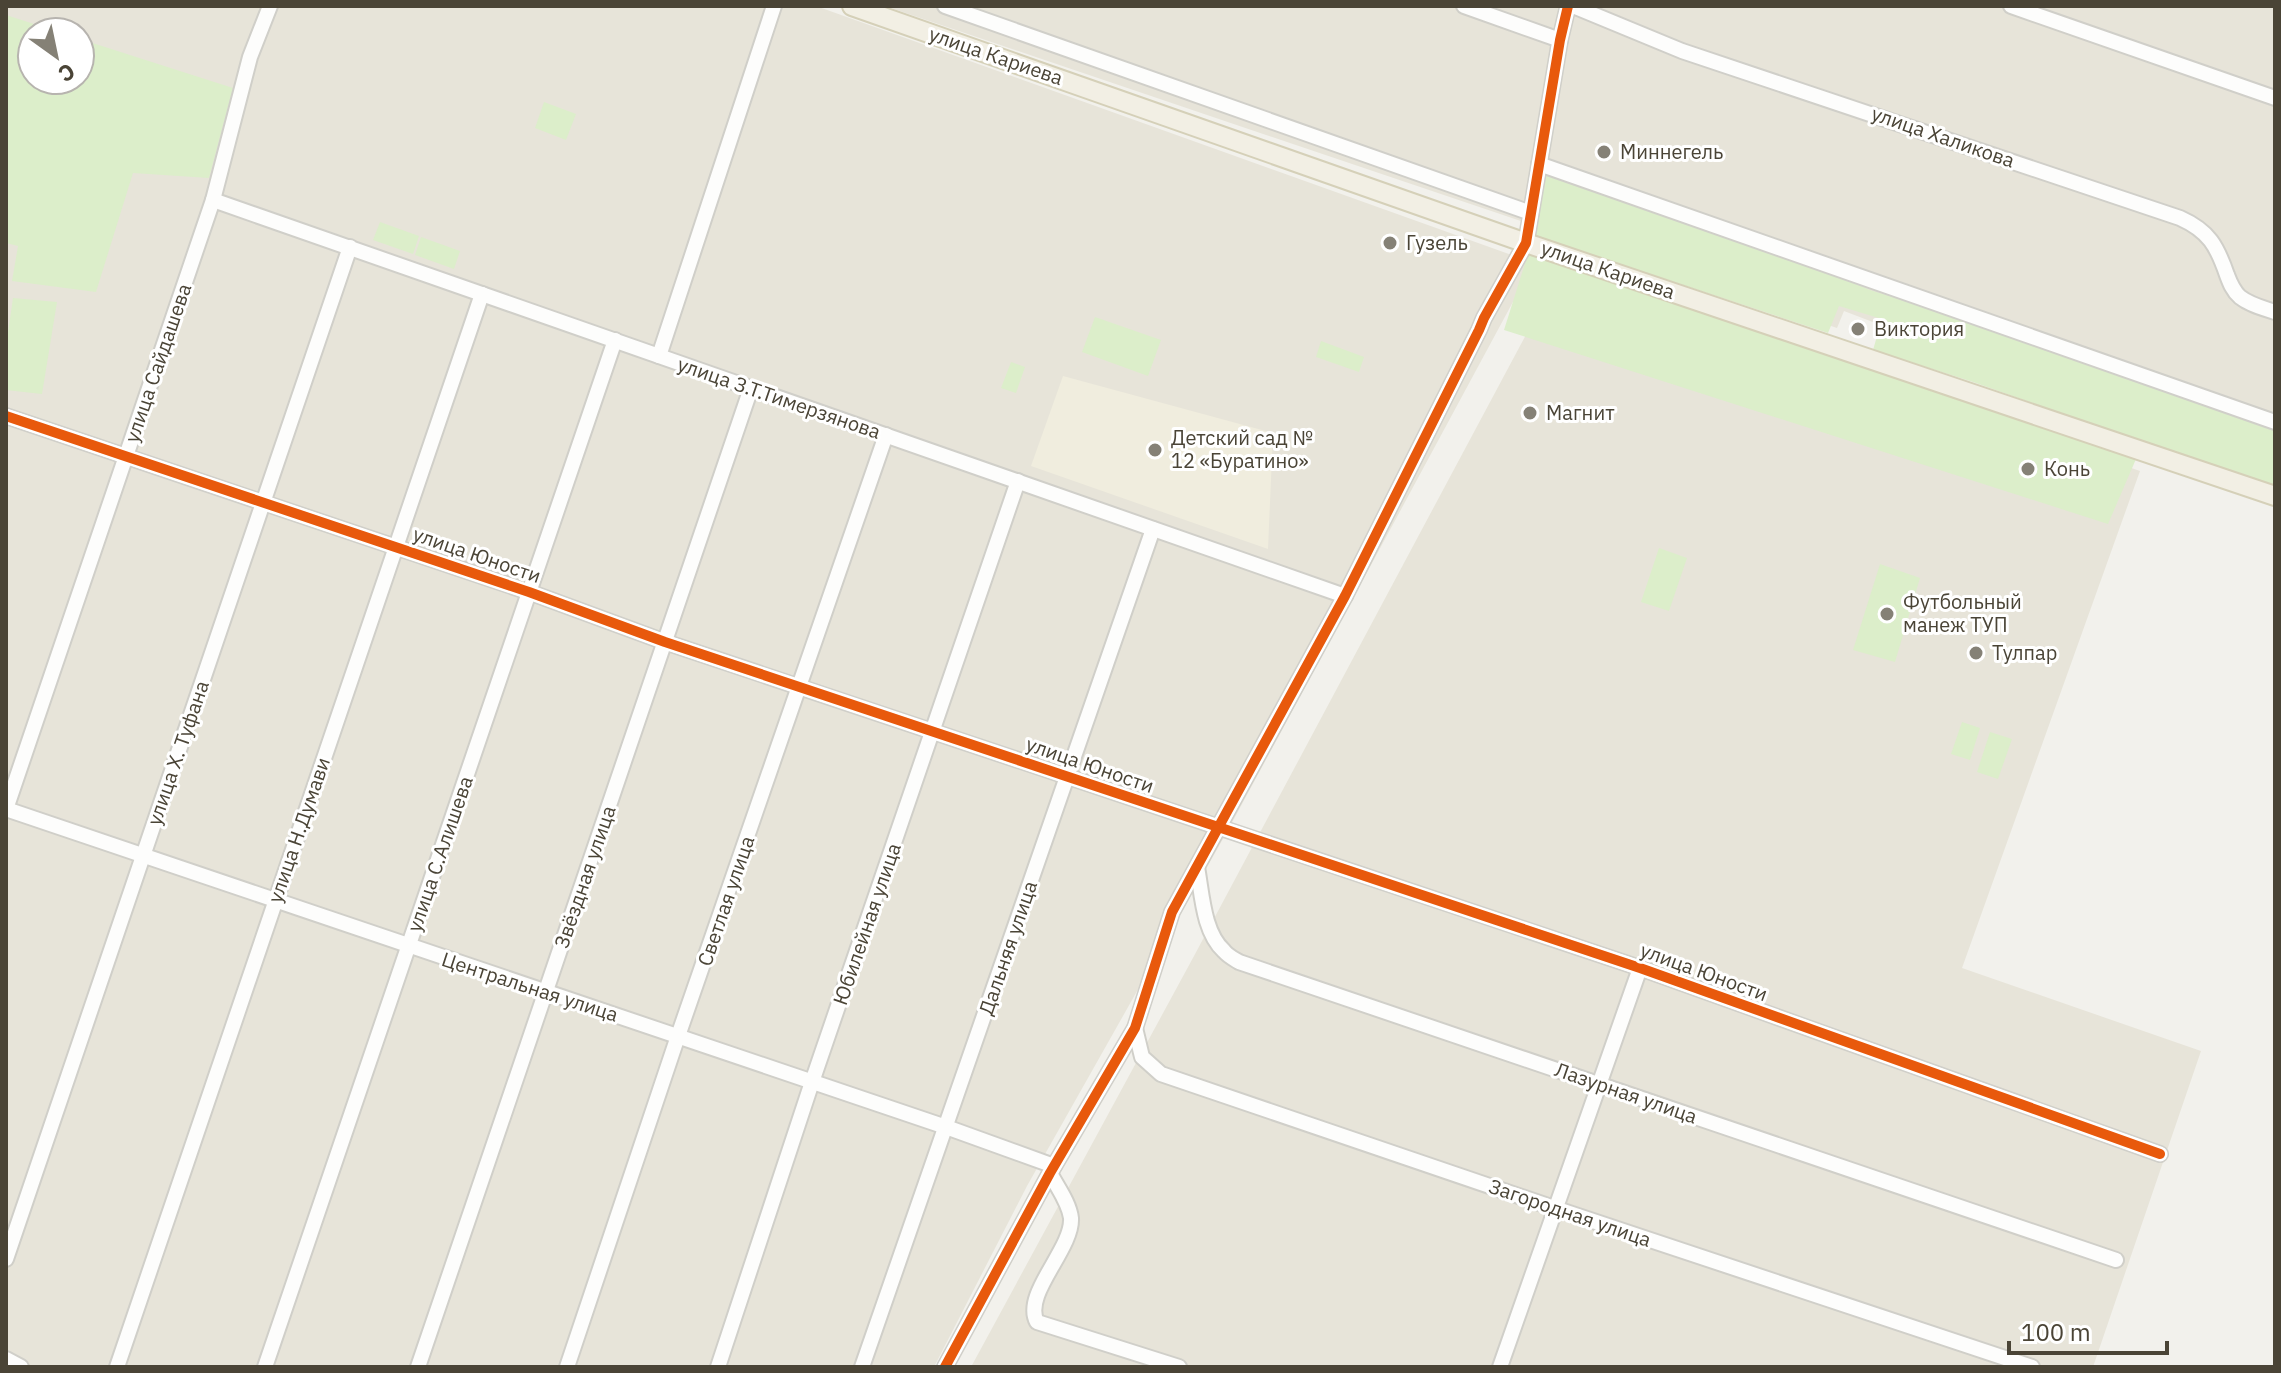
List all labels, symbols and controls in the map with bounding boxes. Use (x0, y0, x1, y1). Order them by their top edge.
north arrow (16, 16, 96, 96)
street label: улица Кариева (926, 20, 1067, 91)
text: С (53, 57, 81, 89)
street label: улица Халикова (1868, 99, 2019, 174)
place label: Миннегель (1620, 138, 1724, 165)
marker: Миннегель (1595, 143, 1613, 161)
place label: Гузель (1406, 229, 1468, 256)
marker: Гузель (1381, 234, 1399, 252)
street label: улица Кариева (1538, 234, 1679, 305)
street label: улица Сайдашева (118, 280, 197, 446)
place label: Виктория (1874, 315, 1964, 342)
marker: Виктория (1849, 320, 1867, 338)
street label: улица З.Т.Тимерзянова (674, 350, 885, 445)
place label: Магнит (1546, 399, 1615, 426)
marker: Магнит (1521, 404, 1539, 422)
place label: Детский сад № 12 «Буратино» (1171, 424, 1313, 474)
marker: Детский сад № 12 «Буратино» (1146, 441, 1164, 459)
place label: Конь (2044, 455, 2090, 482)
marker: Конь (2019, 460, 2037, 478)
street label: улица Юности (410, 520, 545, 589)
place label: Футбольный манеж ТУП (1903, 588, 2022, 638)
marker: Футбольный манеж ТУП (1878, 605, 1896, 623)
place label: Тулпар (1992, 639, 2057, 666)
marker: Тулпар (1967, 644, 1985, 662)
street label: улица Х. Туфана (140, 677, 215, 829)
street label: улица Юности (1023, 730, 1158, 799)
street label: улица Н.Думави (261, 753, 336, 906)
street label: улица С.Алишева (400, 772, 479, 935)
street label: Звёздная улица (547, 802, 622, 952)
street label: Светлая улица (691, 832, 761, 970)
street label: Юбилейная улица (826, 839, 907, 1008)
street label: Дальняя улица (972, 877, 1043, 1019)
street label: улица Юности (1637, 936, 1772, 1007)
street label: Центральная улица (438, 945, 622, 1028)
street label: Лазурная улица (1551, 1055, 1701, 1130)
street label: Загородная улица (1485, 1172, 1655, 1253)
scale bar (2009, 1305, 2167, 1355)
text: 100 m (2021, 1316, 2091, 1348)

